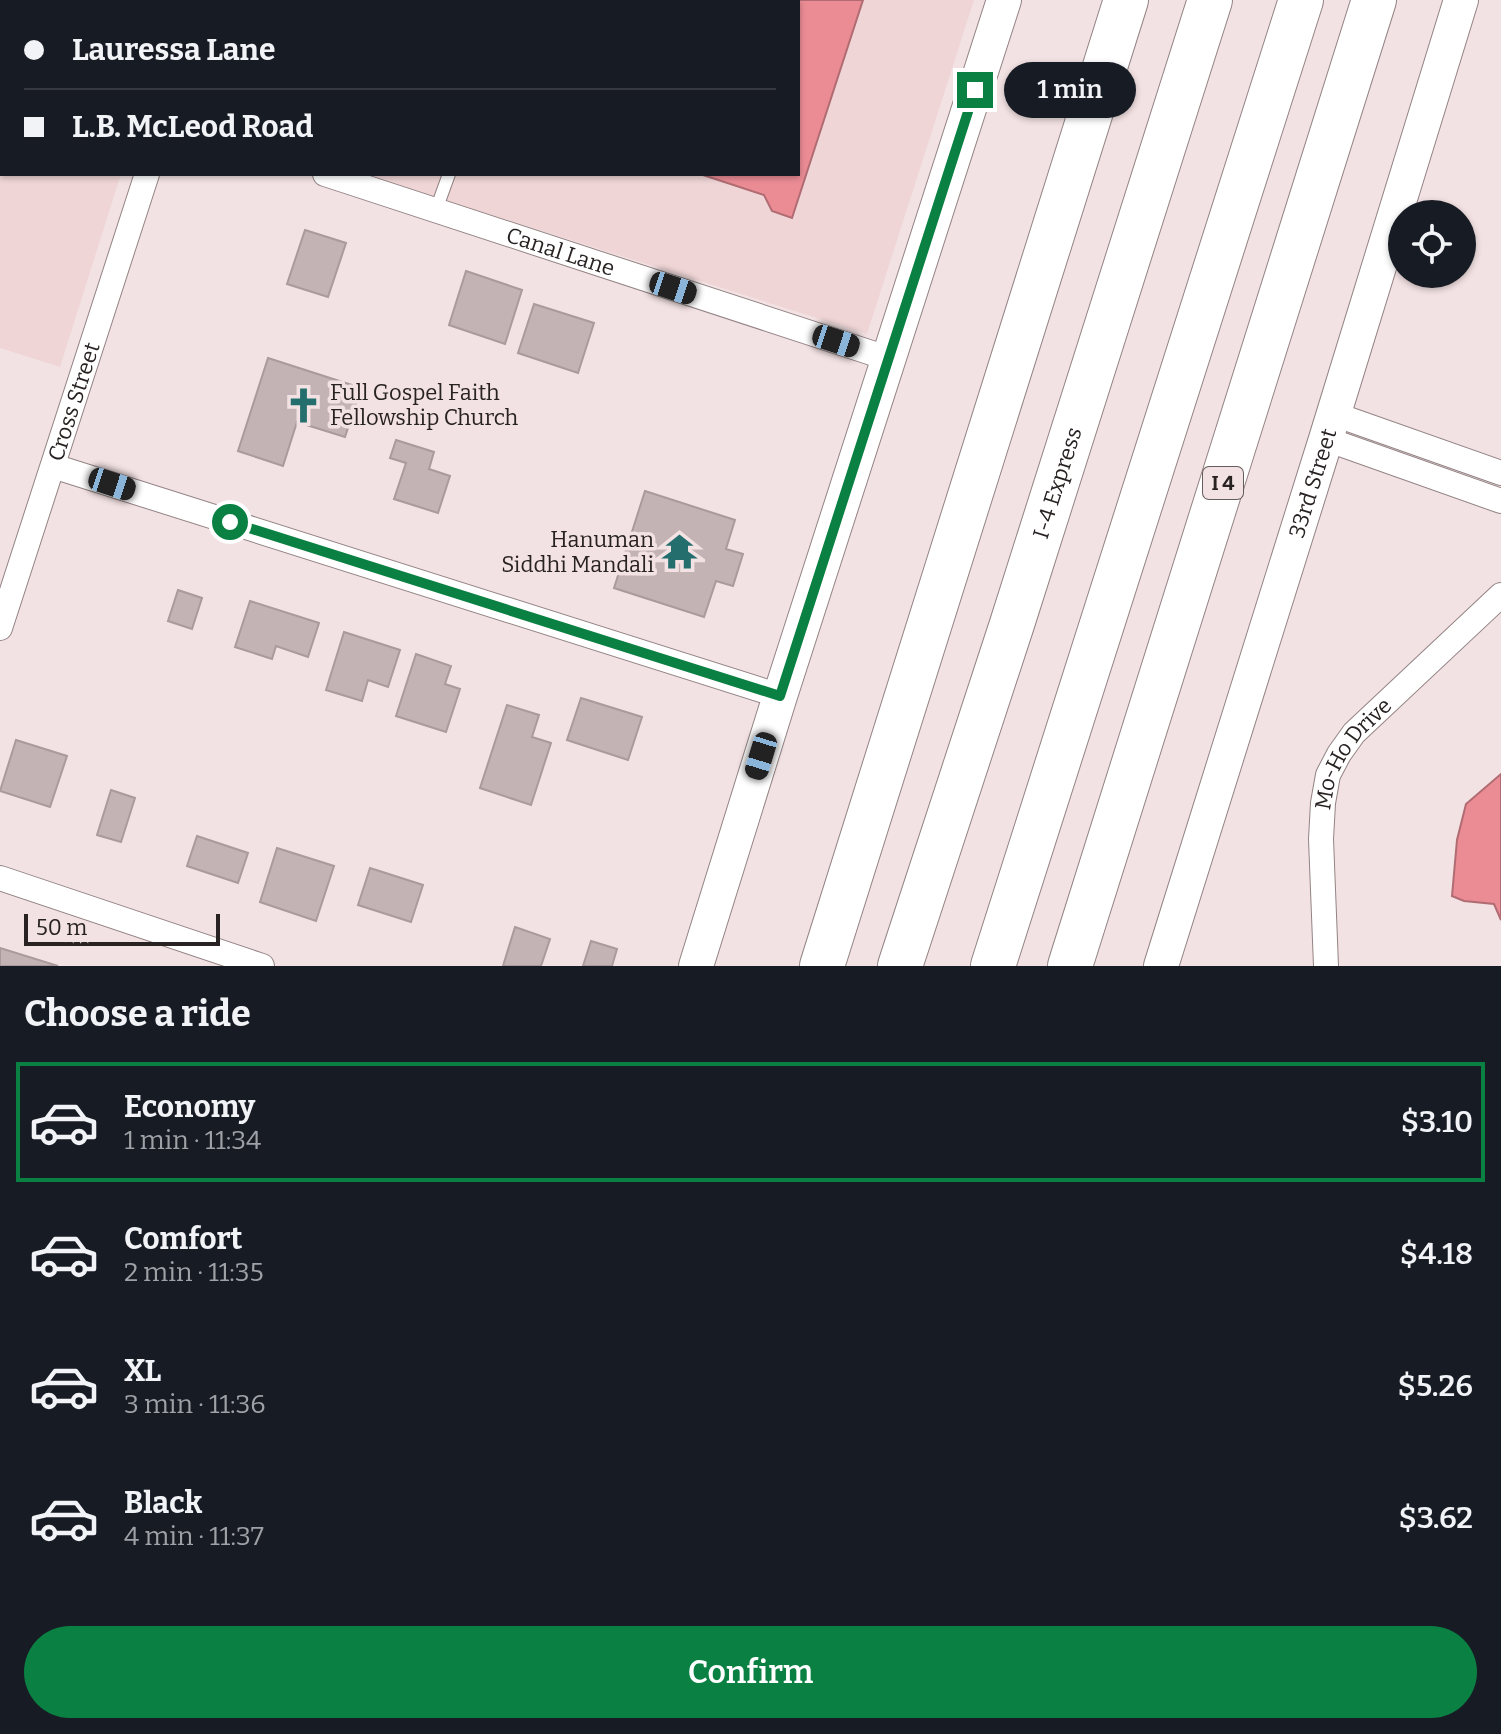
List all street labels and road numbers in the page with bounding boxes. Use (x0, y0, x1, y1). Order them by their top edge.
street label: Canal Lane (503, 221, 618, 281)
street label: Cross Street (42, 339, 105, 464)
street label: I-4 Express (1026, 424, 1087, 542)
street label: 33rd Street (1282, 425, 1342, 541)
road number: I 4 (1203, 467, 1243, 499)
street label: Mo-Ho Drive (1309, 692, 1397, 812)

